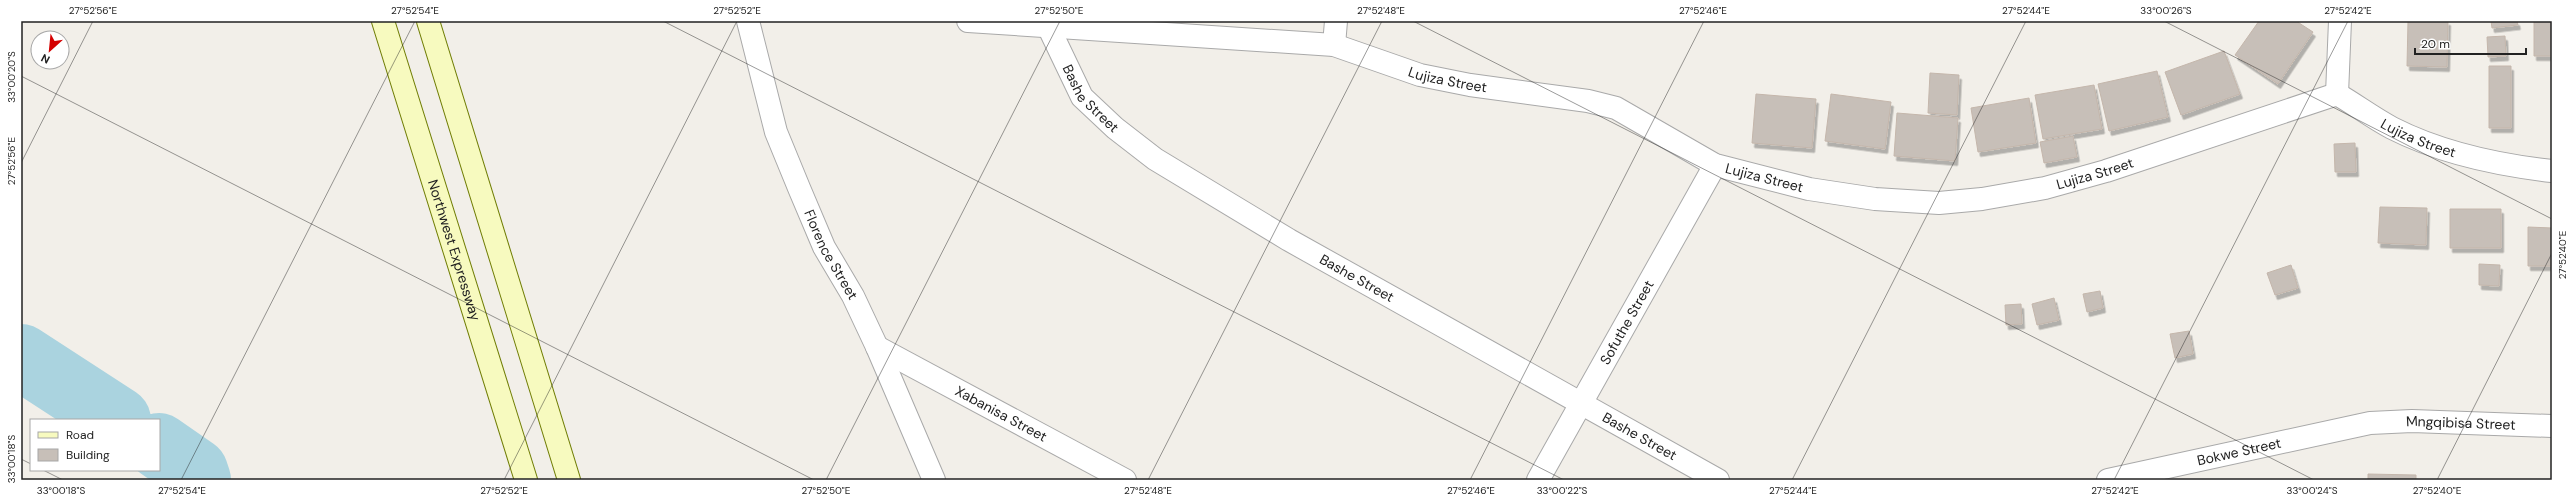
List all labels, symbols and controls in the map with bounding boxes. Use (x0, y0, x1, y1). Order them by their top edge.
text: 27°52'56"E (69, 4, 117, 17)
text: 27°52'54"E (391, 4, 439, 17)
text: 27°52'52"E (713, 4, 761, 17)
text: 27°52'50"E (1035, 4, 1084, 17)
text: 27°52'48"E (1357, 4, 1405, 17)
text: 27°52'46"E (1679, 4, 1727, 17)
text: 27°52'44"E (2002, 4, 2050, 17)
text: 33°00'26"S (2140, 4, 2192, 17)
text: 27°52'42"E (2324, 4, 2372, 17)
north arrow (30, 30, 70, 70)
scale bar (2415, 30, 2526, 56)
text: 20 m (2421, 36, 2450, 52)
text: 33°00'20"S (5, 51, 18, 103)
text: N (39, 51, 52, 67)
street label: Bashe Street (1059, 62, 1123, 136)
street label: Lujiza Street (1406, 63, 1488, 96)
street label: Lujiza Street (2378, 115, 2458, 161)
text: 27°52'56"E (5, 137, 18, 185)
street label: Lujiza Street (2054, 153, 2136, 193)
street label: Lujiza Street (1724, 159, 1805, 196)
street label: Northwest Expressway (424, 177, 485, 323)
street label: Florence Street (800, 207, 862, 303)
text: 27°52'40"E (2556, 230, 2569, 279)
street label: Bashe Street (1316, 250, 1397, 306)
street label: Sofuthe Street (1596, 277, 1658, 368)
street label: Xabanisa Street (952, 382, 1050, 446)
street label: Bashe Street (1599, 408, 1680, 464)
street label: Mngqibisa Street (2406, 412, 2516, 434)
legend (30, 419, 160, 471)
text: Road (66, 427, 94, 443)
street label: Bokwe Street (2195, 434, 2283, 469)
text: 33°00'18"S (5, 435, 18, 483)
text: Building (66, 447, 110, 463)
text: 33°00'18"S (37, 484, 85, 497)
text: 27°52'54"E (158, 484, 206, 497)
text: 27°52'52"E (480, 484, 528, 497)
text: 27°52'50"E (802, 484, 851, 497)
text: 27°52'48"E (1124, 484, 1172, 497)
text: 27°52'46"E (1447, 484, 1495, 497)
text: 33°00'22"S (1537, 484, 1588, 497)
text: 27°52'44"E (1769, 484, 1817, 497)
text: 27°52'42"E (2091, 484, 2139, 497)
text: 33°00'24"S (2287, 484, 2338, 497)
text: 27°52'40"E (2413, 484, 2462, 497)

